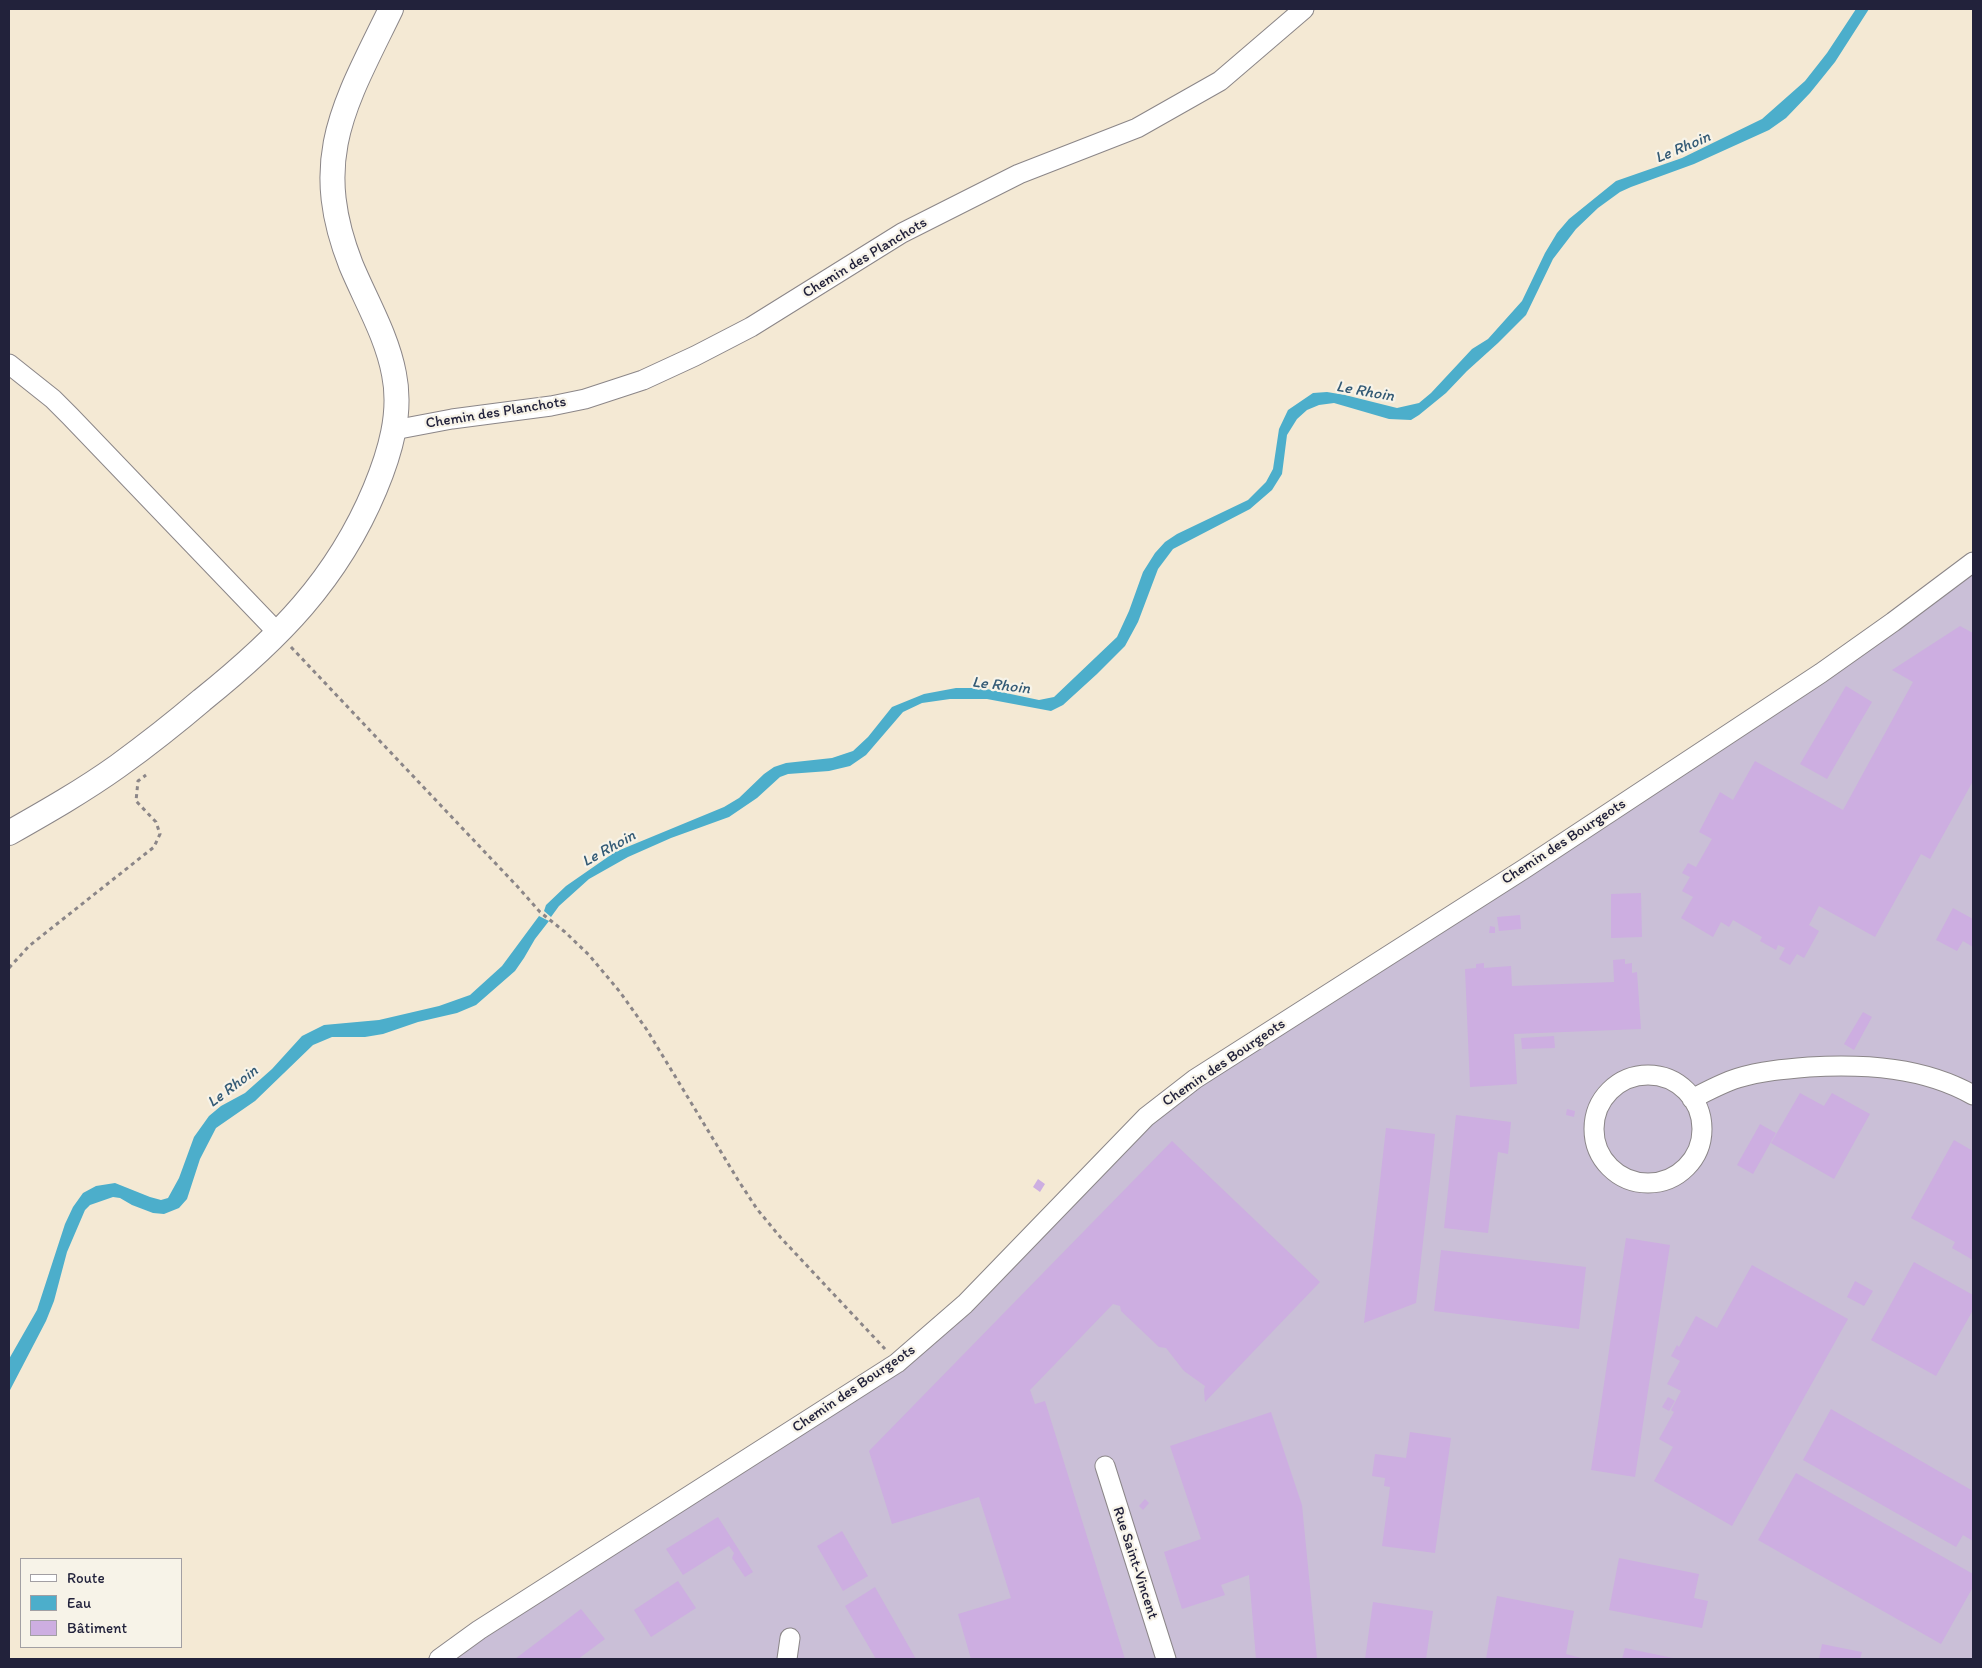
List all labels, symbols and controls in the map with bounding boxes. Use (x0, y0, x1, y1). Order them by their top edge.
water label: Le Rhoin (1652, 128, 1714, 168)
street label: Chemin des Planchots (800, 214, 930, 302)
water label: Le Rhoin (1335, 377, 1395, 407)
street label: Chemin des Planchots (425, 393, 567, 433)
water label: Le Rhoin (971, 673, 1031, 699)
street label: Chemin des Bourgeots (1499, 795, 1629, 889)
water label: Le Rhoin (579, 826, 639, 872)
street label: Chemin des Bourgeots (1159, 1015, 1289, 1111)
water label: Le Rhoin (204, 1062, 262, 1112)
street label: Chemin des Bourgeots (789, 1341, 919, 1437)
street label: Rue Saint-Vincent (1108, 1505, 1162, 1621)
legend (20, 1558, 182, 1648)
text: Route (67, 1569, 105, 1587)
text: Eau (67, 1594, 91, 1612)
text: Bâtiment (67, 1619, 127, 1637)

